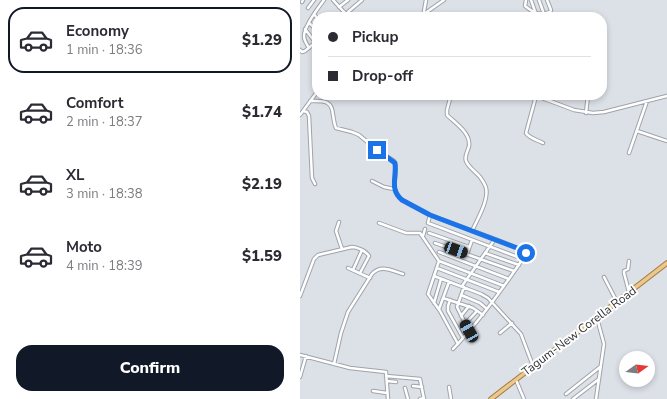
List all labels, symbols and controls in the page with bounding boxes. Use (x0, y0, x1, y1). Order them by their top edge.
text: Economy (66, 21, 129, 41)
icon: car (18, 22, 54, 58)
text: Pickup (352, 27, 398, 47)
text: $1.29 (242, 30, 282, 50)
text: 1 min · 18:36 (66, 41, 142, 59)
text: Drop-off (352, 66, 413, 86)
text: Comfort (66, 93, 123, 113)
icon: car (18, 94, 54, 130)
text: $1.74 (242, 102, 282, 122)
text: 2 min · 18:37 (66, 113, 142, 131)
route end (368, 141, 386, 159)
text: XL (66, 165, 85, 185)
icon: car (18, 166, 54, 202)
text: $2.19 (242, 174, 282, 194)
text: 3 min · 18:38 (66, 185, 142, 203)
text: Moto (66, 237, 102, 257)
icon: car (18, 238, 54, 274)
car (443, 240, 469, 260)
route start (517, 244, 535, 262)
text: $1.59 (242, 246, 282, 266)
text: 4 min · 18:39 (66, 257, 142, 275)
street label: Tagum-New Corella Road (518, 283, 640, 379)
car (458, 318, 480, 344)
button: Confirm (16, 345, 284, 391)
north arrow (619, 351, 655, 387)
map controls (619, 351, 655, 387)

